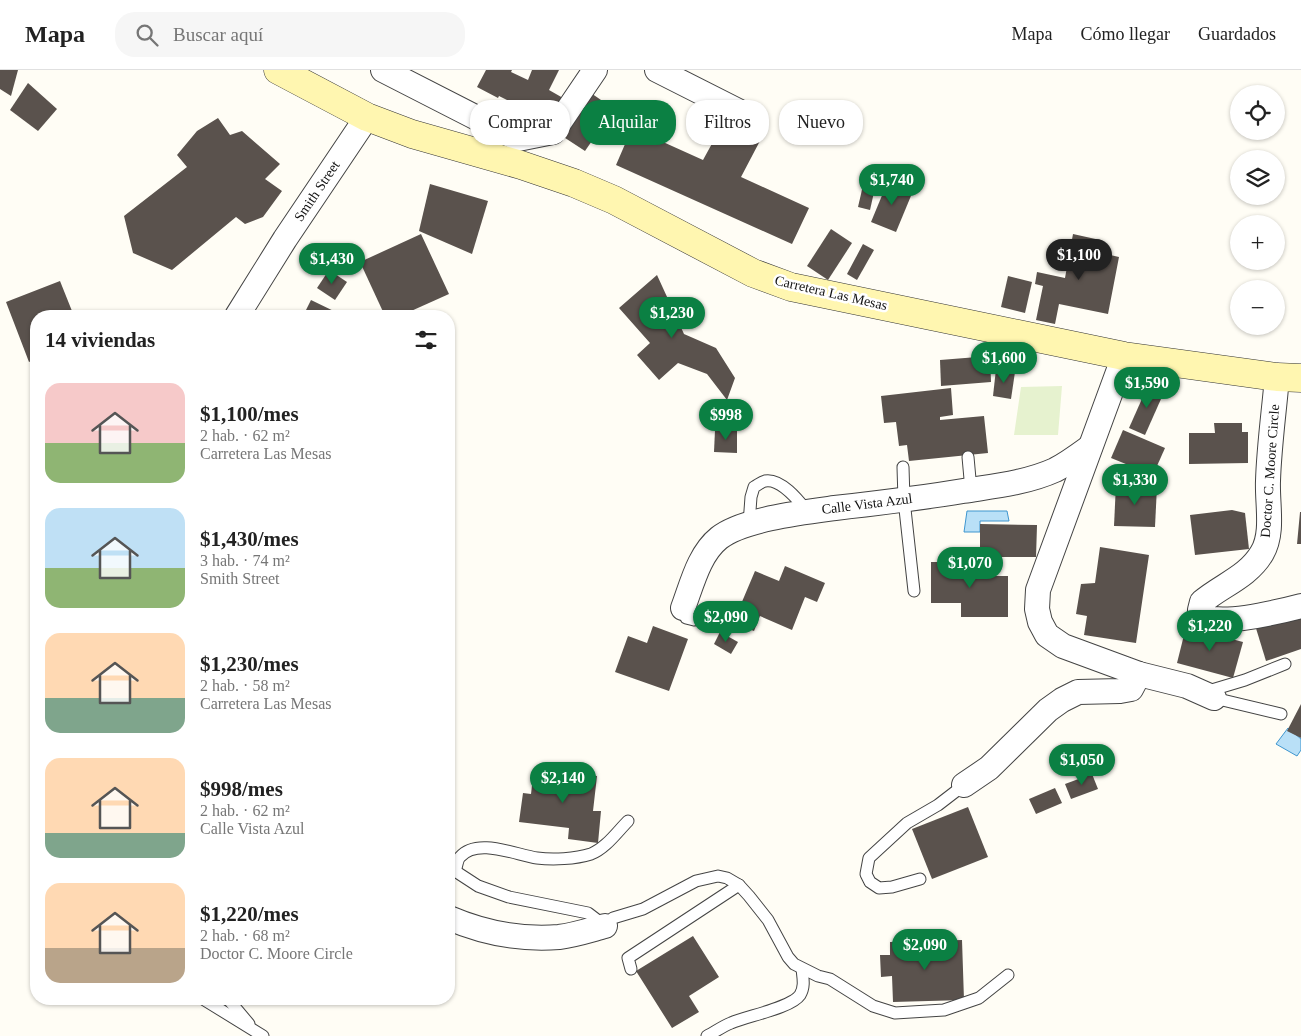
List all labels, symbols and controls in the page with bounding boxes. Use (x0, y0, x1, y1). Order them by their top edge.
search box (115, 12, 465, 57)
text: Mapa (25, 21, 85, 47)
icon: search (133, 21, 161, 49)
text: Buscar aquí (173, 24, 263, 45)
text: Mapa (1012, 24, 1053, 44)
text: Cómo llegar (1081, 24, 1170, 44)
text: Guardados (1198, 24, 1276, 44)
map controls (1230, 85, 1285, 335)
button: locate (1230, 85, 1285, 140)
chip: Comprar (470, 100, 570, 145)
chip: Alquilar (580, 100, 676, 145)
chip: Filtros (686, 100, 769, 145)
chip: Nuevo (779, 100, 863, 145)
button: layers (1230, 150, 1285, 205)
street label: Smith Street (291, 158, 343, 224)
pin: $1,740 (851, 164, 933, 206)
text: $1,740 (870, 171, 914, 188)
button: + (1230, 215, 1285, 270)
pin: $1,100 (1038, 238, 1120, 281)
pin: $1,430 (291, 242, 373, 285)
text: $1,100 (1057, 246, 1101, 263)
text: $1,430 (310, 250, 354, 267)
street label: Carretera Las Mesas (773, 273, 889, 313)
button: − (1230, 280, 1285, 335)
pin: $1,230 (631, 296, 713, 339)
text: $1,230 (650, 304, 694, 321)
icon: filters (412, 326, 440, 354)
text: 14 viviendas (45, 328, 155, 352)
pin: $1,600 (963, 342, 1045, 384)
text: $1,600 (982, 349, 1026, 366)
pin: $1,590 (1106, 366, 1188, 409)
text: $1,590 (1125, 374, 1169, 391)
pin: $998 (696, 398, 756, 441)
text: $1,100/mes (200, 402, 299, 426)
icon: home (85, 403, 145, 463)
street label: Doctor C. Moore Circle (1258, 404, 1282, 538)
text: $998 (710, 406, 742, 423)
text: 2 hab. · 62 m² (200, 427, 290, 444)
text: Carretera Las Mesas (200, 445, 332, 462)
pin: $1,330 (1094, 464, 1176, 506)
text: $1,330 (1113, 471, 1157, 488)
street label: Calle Vista Azul (821, 491, 913, 517)
text: $1,430/mes (200, 527, 299, 551)
icon: home (85, 528, 145, 588)
pin: $1,070 (929, 546, 1011, 589)
text: 3 hab. · 74 m² (200, 552, 290, 569)
text: $1,070 (948, 554, 992, 571)
text: Smith Street (200, 570, 280, 587)
pin: $2,090 (685, 600, 767, 643)
text: $2,090 (704, 608, 748, 625)
pin: $1,220 (1169, 610, 1251, 652)
text: $1,220 (1188, 617, 1232, 634)
text: $1,230/mes (200, 652, 299, 676)
icon: home (85, 653, 145, 713)
text: 2 hab. · 58 m² (200, 677, 290, 694)
text: Carretera Las Mesas (200, 695, 332, 712)
pin: $1,050 (1041, 744, 1123, 786)
text: $1,050 (1060, 751, 1104, 768)
pin: $2,140 (522, 762, 604, 804)
text: $2,140 (541, 769, 585, 786)
text: $998/mes (200, 777, 283, 801)
icon: home (85, 778, 145, 838)
text: 2 hab. · 62 m² (200, 802, 290, 819)
text: Calle Vista Azul (200, 820, 305, 837)
text: $1,220/mes (200, 902, 299, 926)
icon: home (85, 903, 145, 963)
text: 2 hab. · 68 m² (200, 927, 290, 944)
pin: $2,090 (884, 928, 966, 971)
text: $2,090 (903, 936, 947, 953)
text: Doctor C. Moore Circle (200, 945, 353, 962)

